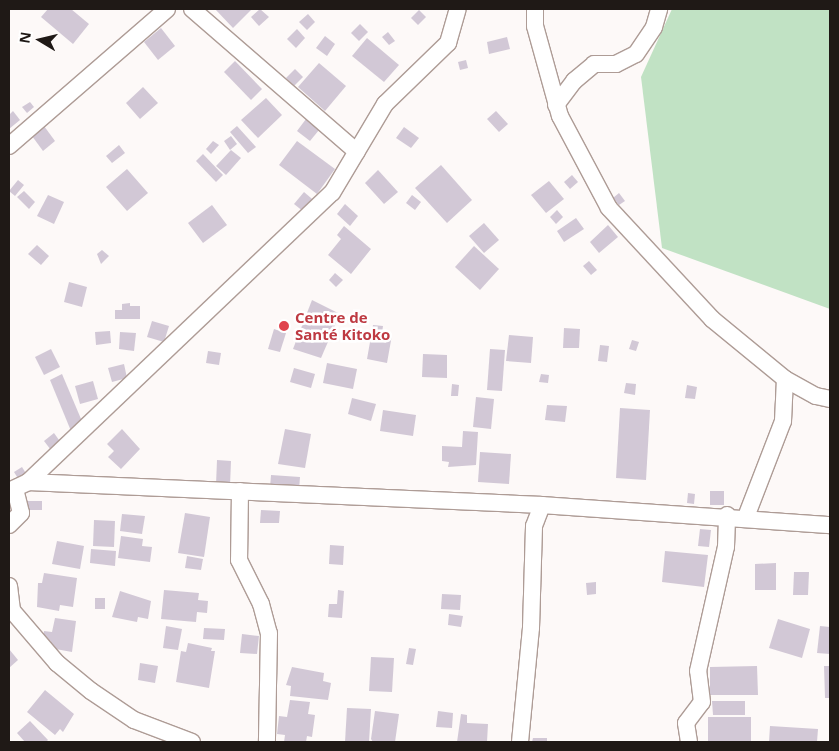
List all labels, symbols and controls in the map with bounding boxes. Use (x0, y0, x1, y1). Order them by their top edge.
north arrow (15, 15, 65, 65)
text: N (14, 30, 35, 45)
place label: Centre de Santé Kitoko (295, 308, 390, 343)
marker: Centre de Santé Kitoko (277, 319, 291, 333)

